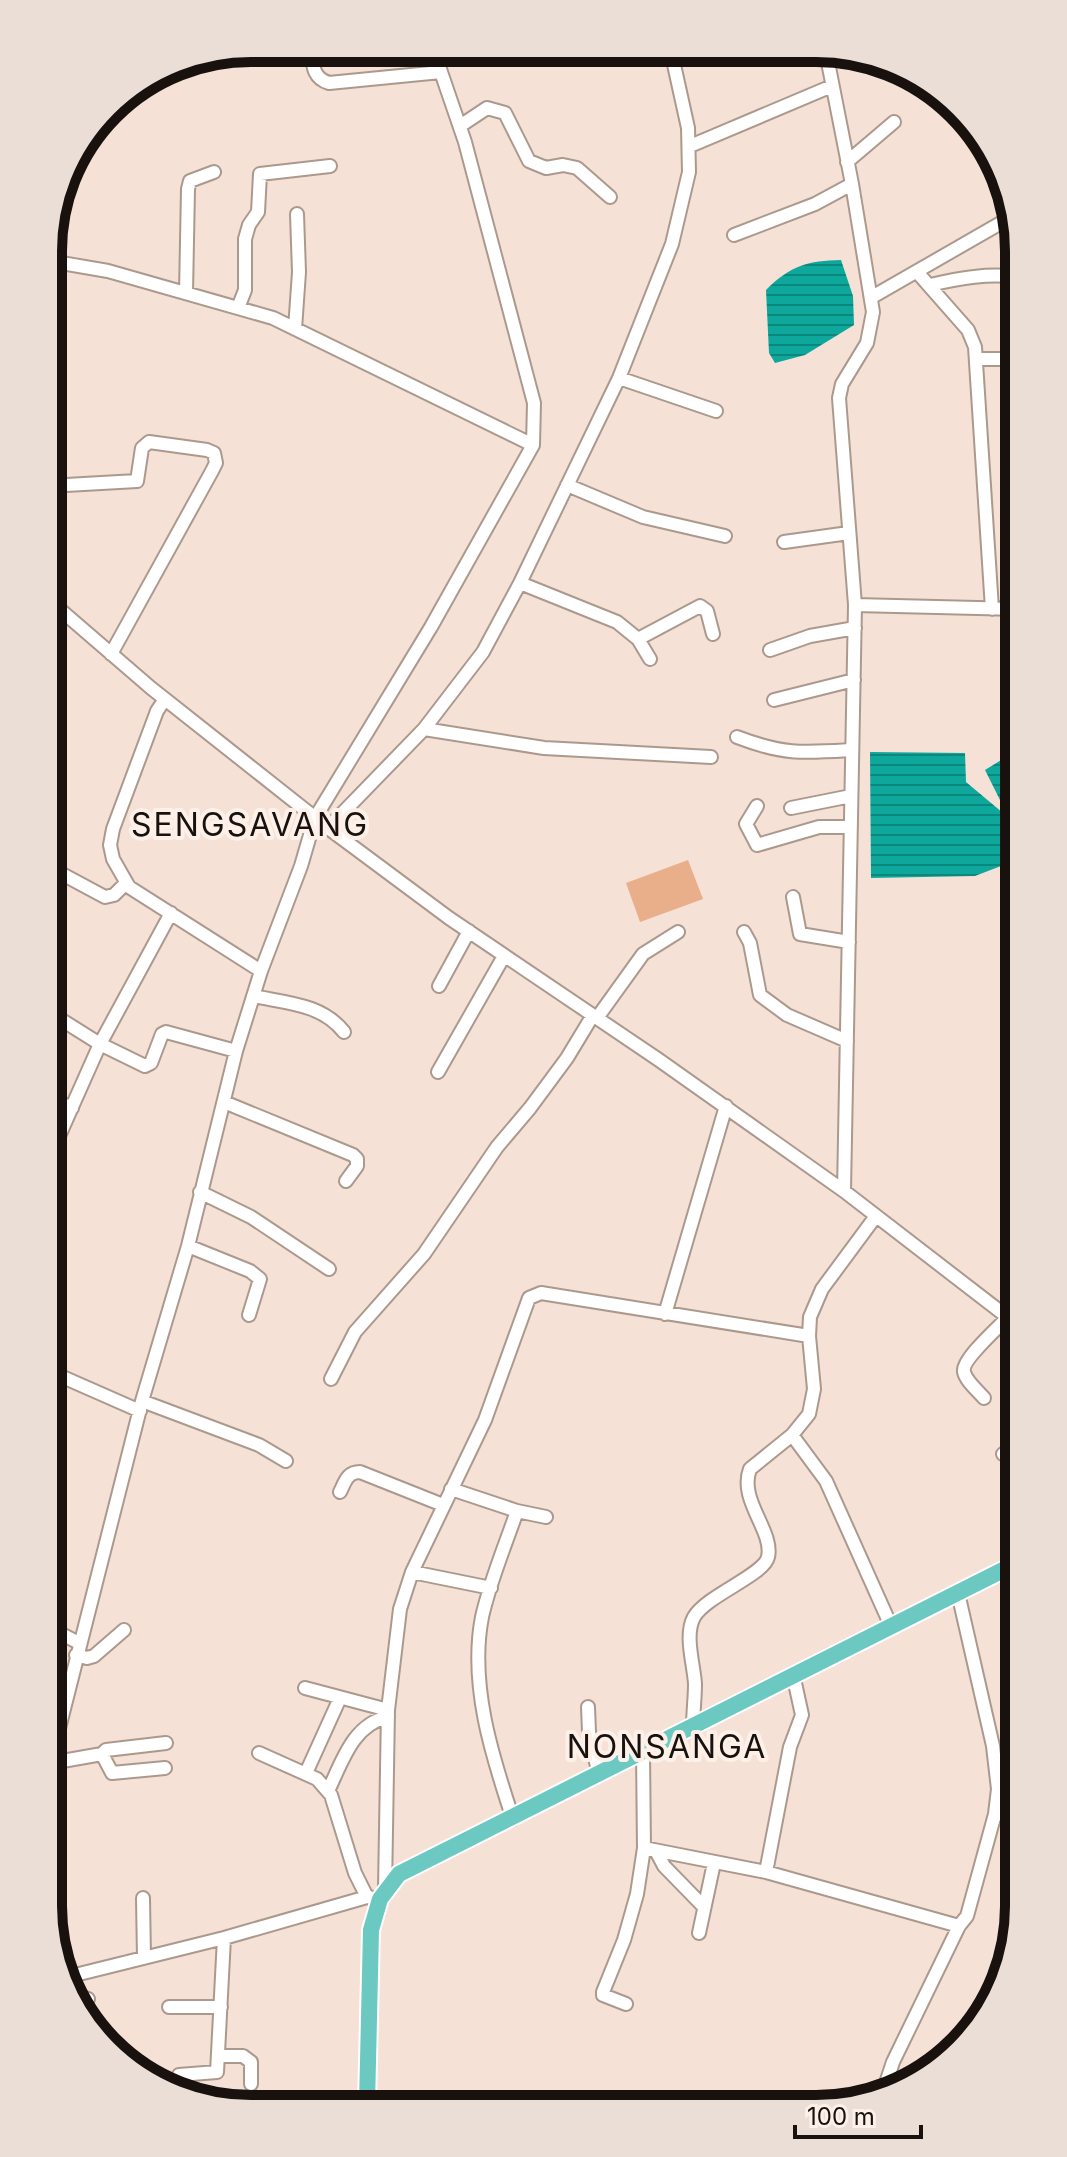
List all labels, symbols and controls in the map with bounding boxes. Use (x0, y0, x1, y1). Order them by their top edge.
district label: SENGSAVANG (131, 805, 369, 844)
district label: NONSANGA (567, 1727, 767, 1766)
scale bar (795, 2089, 921, 2139)
text: 100 m (807, 2102, 875, 2131)

